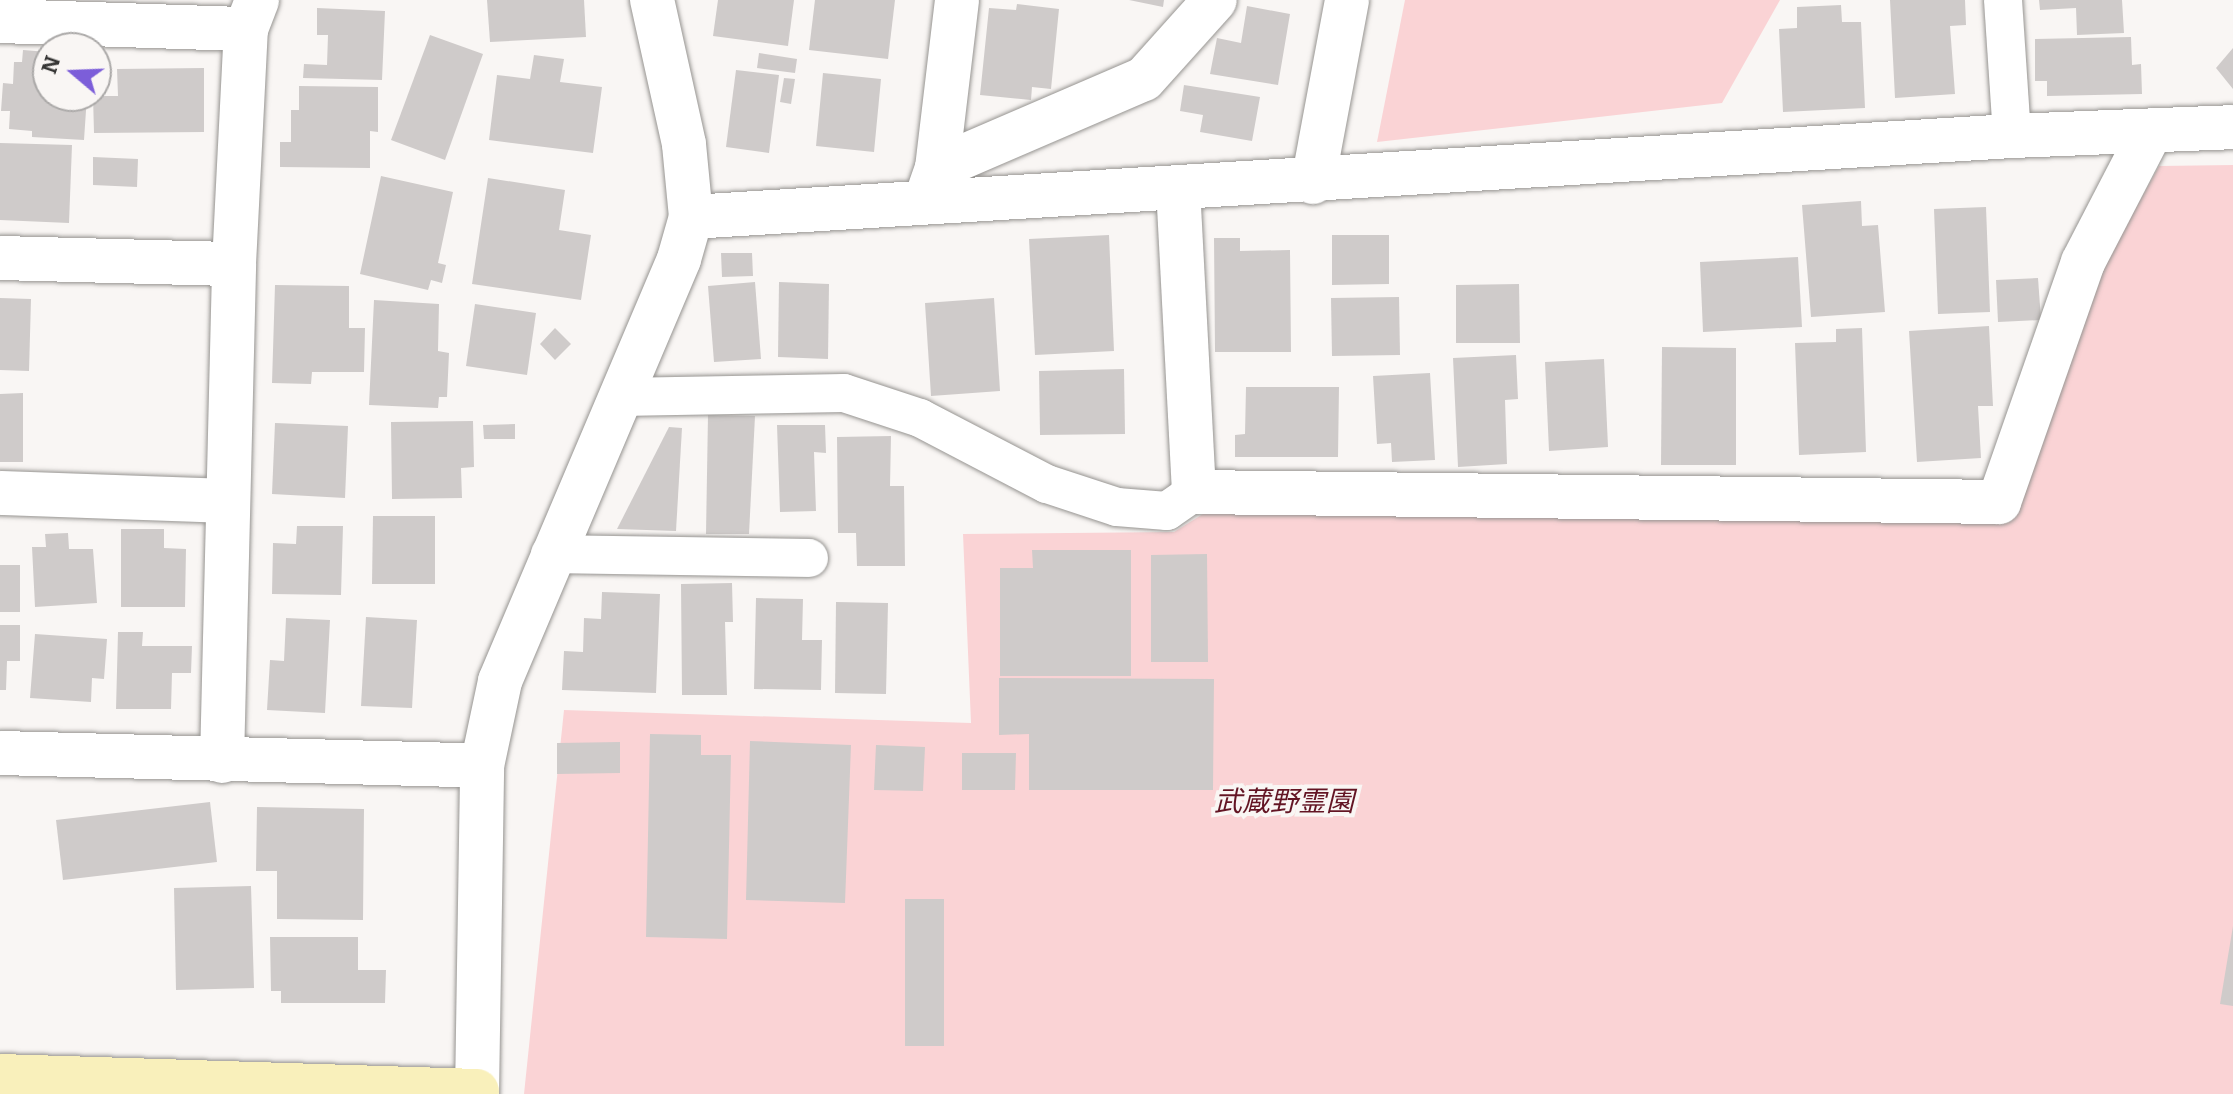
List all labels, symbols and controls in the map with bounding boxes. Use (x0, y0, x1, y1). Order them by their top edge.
north arrow (32, 32, 112, 112)
text: N (35, 52, 66, 77)
park label: 武蔵野霊園 (1214, 785, 1354, 819)

